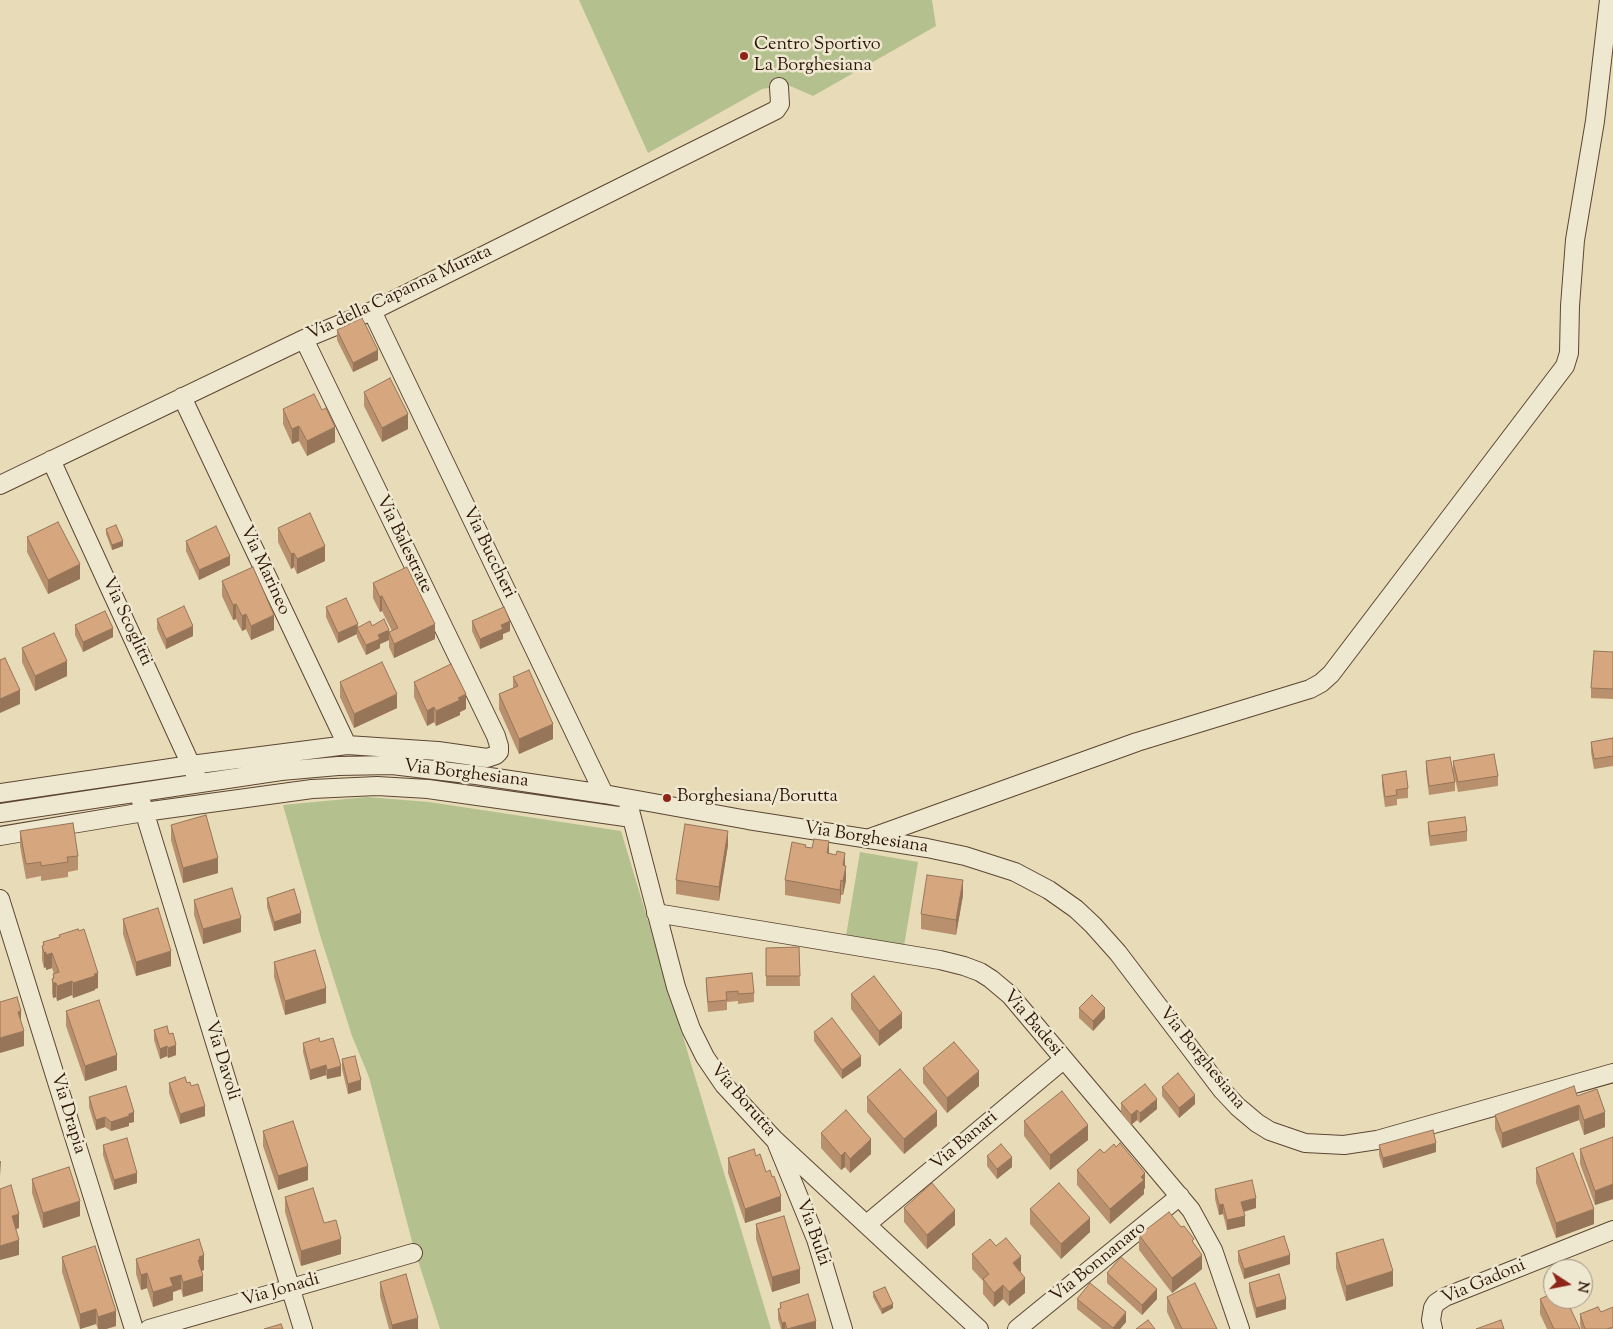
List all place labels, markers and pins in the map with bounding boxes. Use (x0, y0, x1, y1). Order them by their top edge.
place label: Centro Sportivo La Borghesiana (754, 35, 881, 78)
marker: Centro Sportivo La Borghesiana (738, 50, 750, 62)
place label: Borghesiana/Borutta (677, 787, 838, 809)
marker: Borghesiana/Borutta (661, 792, 673, 804)

